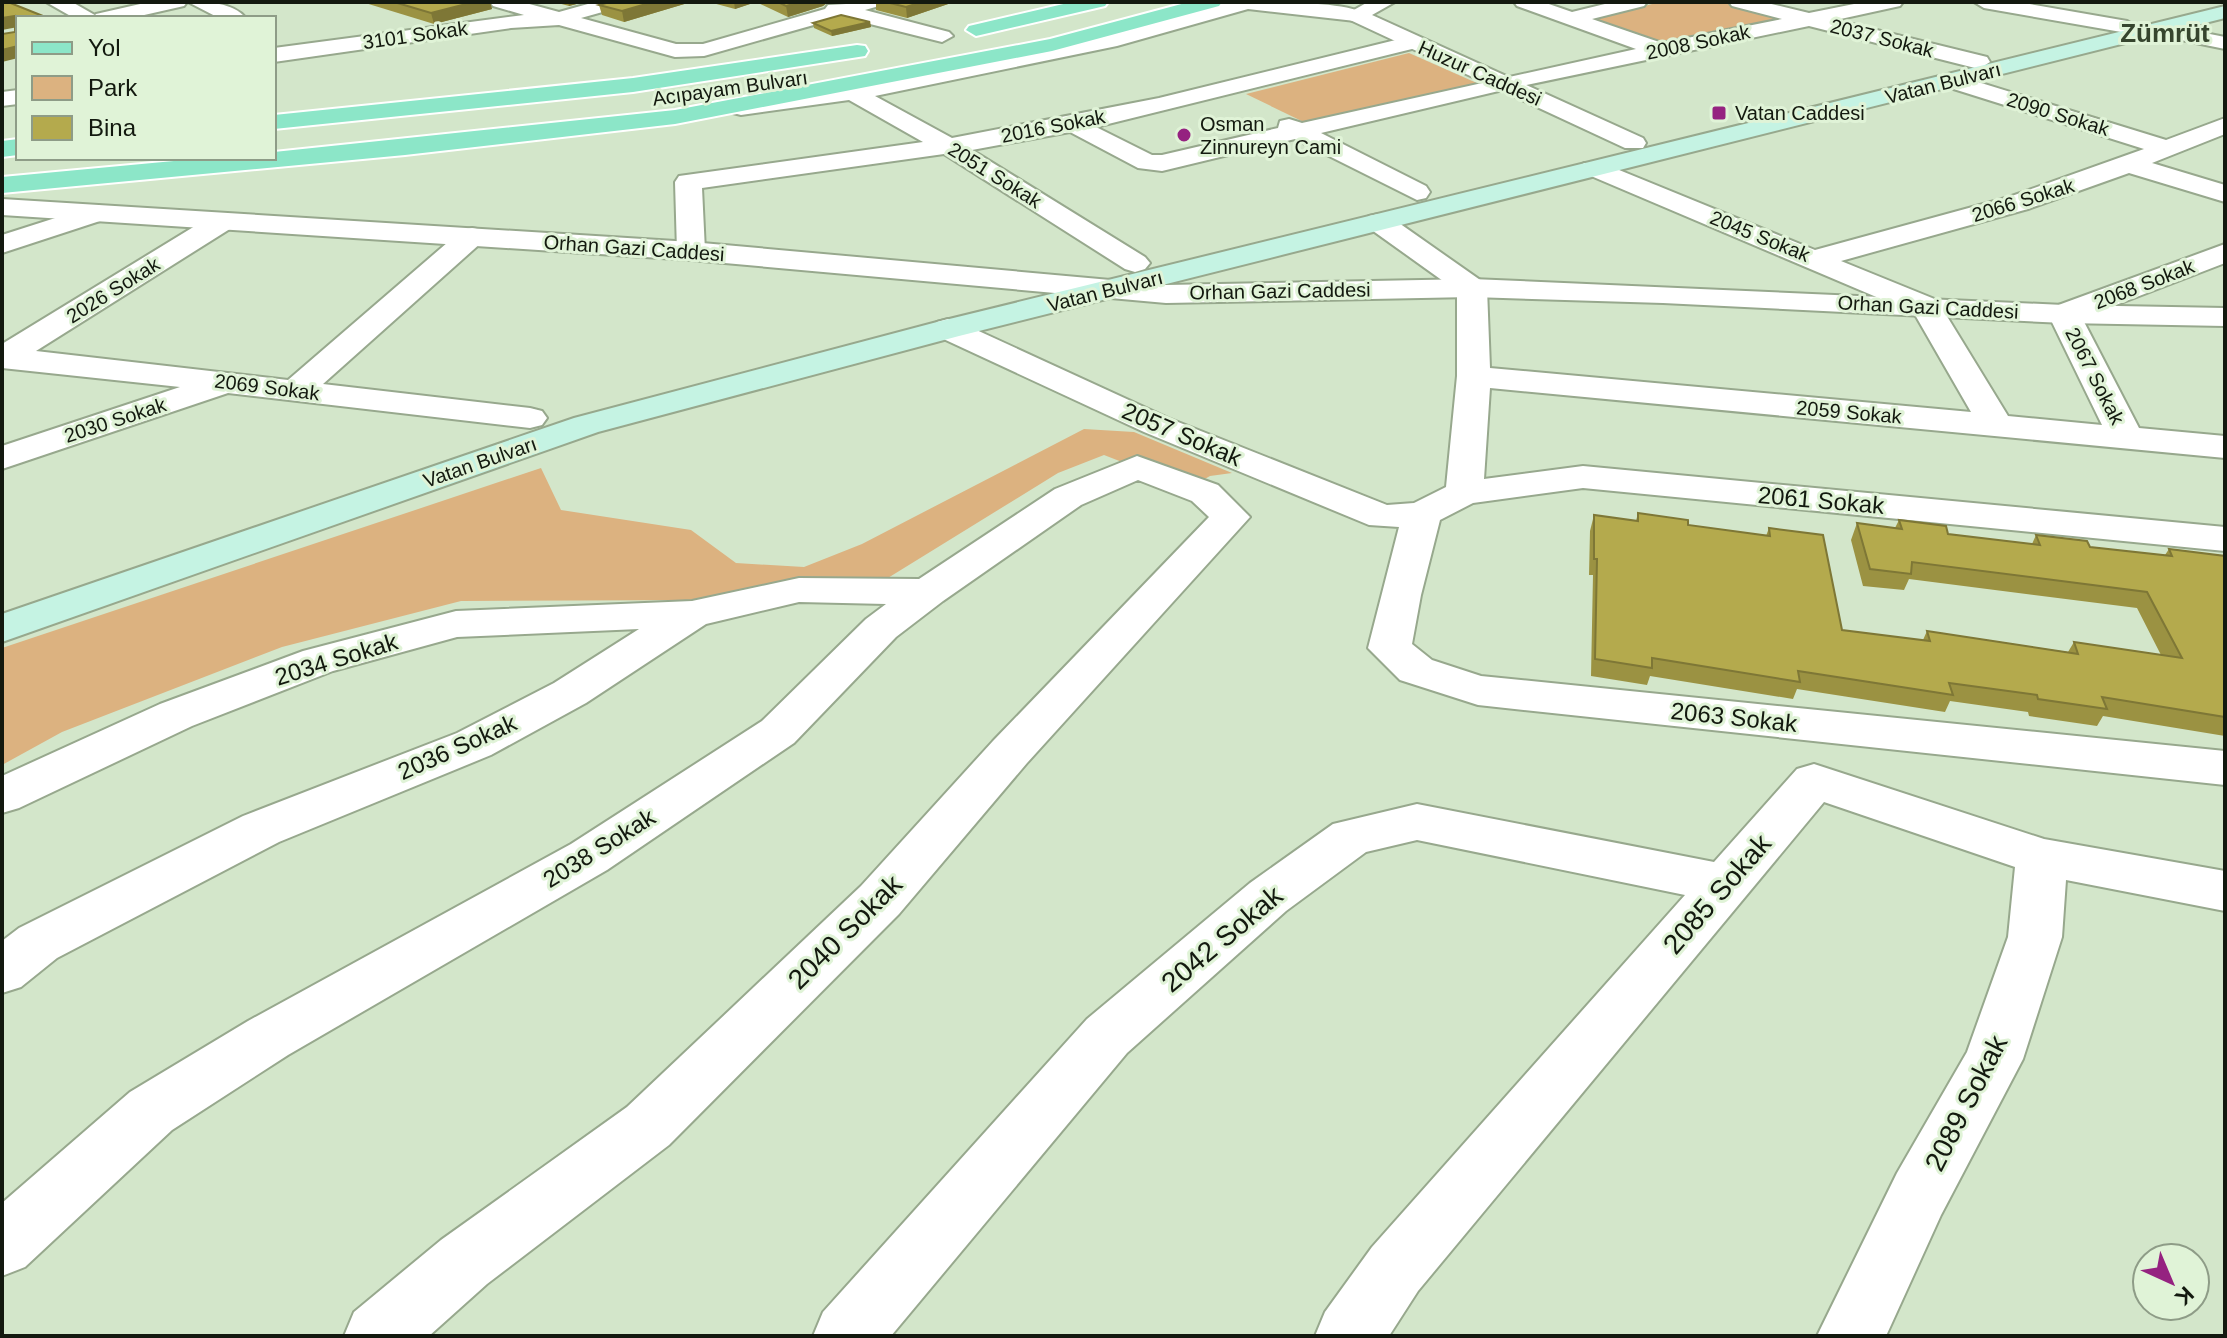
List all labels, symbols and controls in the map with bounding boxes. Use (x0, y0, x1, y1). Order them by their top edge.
street label: 2037 Sokak (1828, 15, 1937, 62)
legend (16, 16, 276, 160)
street label: 3101 Sokak (361, 17, 470, 53)
district label: Zümrüt (2120, 18, 2210, 48)
street label: 2008 Sokak (1644, 20, 1753, 64)
text: Yol (88, 34, 120, 61)
street label: Huzur Caddesi (1415, 36, 1545, 110)
street label: Vatan Bulvarı (1883, 58, 2003, 108)
street label: Acıpayam Bulvarı (651, 66, 809, 110)
text: Park (88, 74, 138, 101)
street label: 2090 Sokak (2004, 88, 2113, 140)
place label: Vatan Caddesi (1735, 102, 1865, 124)
marker: Vatan Caddesi (1710, 104, 1728, 122)
street label: 2016 Sokak (999, 105, 1108, 147)
place label: Osman Zinnureyn Cami (1200, 113, 1341, 158)
text: Bina (88, 114, 137, 141)
marker: Osman Zinnureyn Cami (1175, 126, 1193, 144)
street label: 2051 Sokak (944, 138, 1046, 213)
street label: 2066 Sokak (1969, 174, 2078, 226)
street label: 2045 Sokak (1707, 206, 1814, 266)
street label: Orhan Gazi Caddesi (543, 231, 725, 265)
street label: 2026 Sokak (62, 252, 164, 327)
street label: 2068 Sokak (2091, 254, 2198, 313)
street label: Vatan Bulvarı (1045, 266, 1165, 316)
street label: Orhan Gazi Caddesi (1189, 278, 1371, 304)
street label: Orhan Gazi Caddesi (1837, 291, 2019, 323)
street label: 2067 Sokak (2061, 324, 2129, 429)
street label: 2069 Sokak (213, 370, 322, 404)
street label: 2030 Sokak (61, 393, 170, 447)
street label: 2059 Sokak (1795, 396, 1904, 428)
street label: 2057 Sokak (1118, 397, 1247, 472)
street label: Vatan Bulvarı (420, 432, 540, 492)
street label: 2061 Sokak (1757, 481, 1886, 519)
street label: 2034 Sokak (271, 627, 402, 690)
street label: 2063 Sokak (1670, 697, 1799, 737)
street label: 2036 Sokak (394, 708, 521, 785)
street label: 2038 Sokak (538, 802, 661, 893)
street label: 2085 Sokak (1657, 827, 1778, 960)
street label: 2040 Sokak (782, 868, 909, 995)
street label: 2042 Sokak (1155, 879, 1289, 998)
street label: 2089 Sokak (1919, 1029, 2014, 1176)
north arrow (2131, 1242, 2211, 1322)
text: K (2170, 1282, 2199, 1311)

